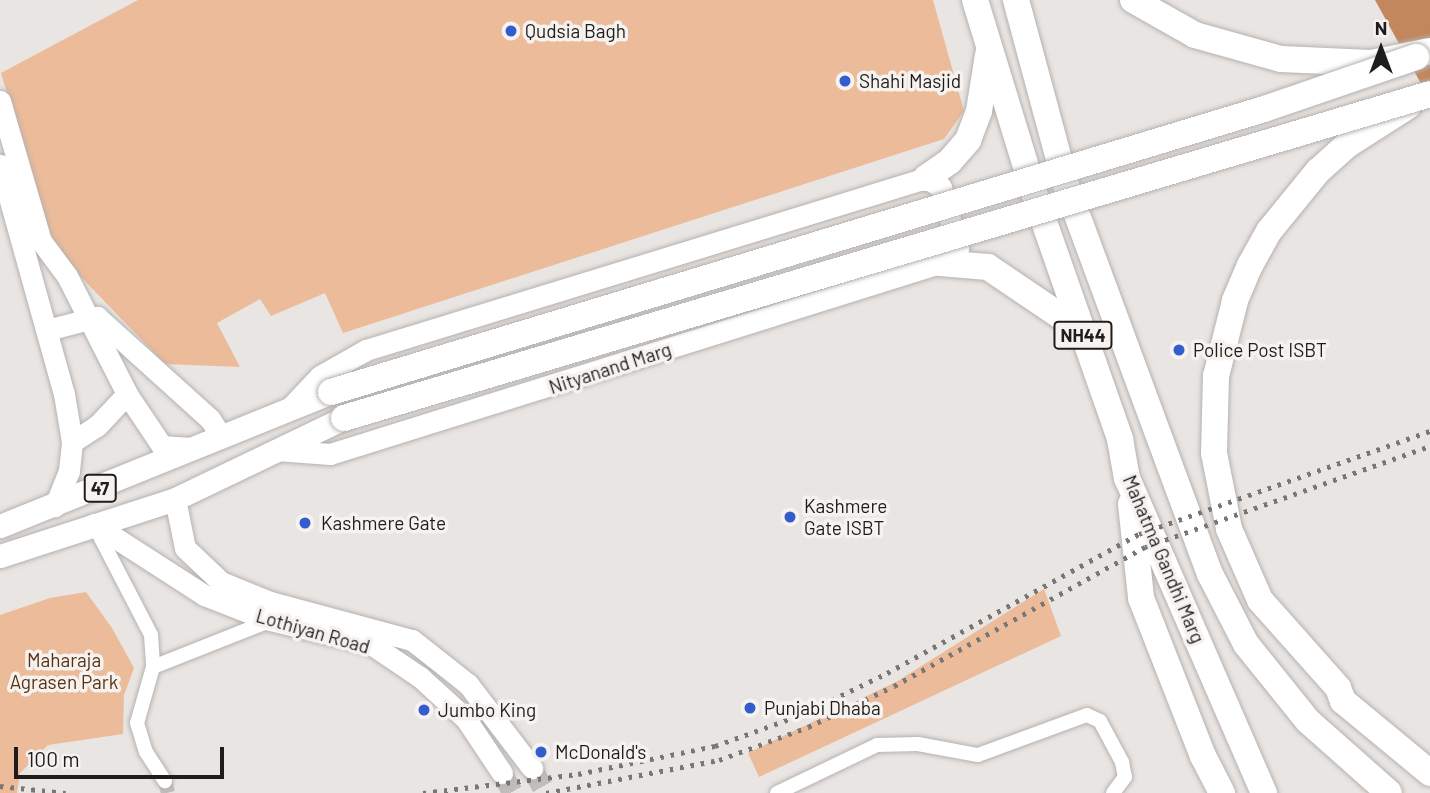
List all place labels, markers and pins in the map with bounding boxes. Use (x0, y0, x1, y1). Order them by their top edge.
place label: Qudsia Bagh (525, 20, 626, 42)
marker: Qudsia Bagh (503, 23, 519, 39)
place label: Shahi Masjid (859, 70, 961, 92)
marker: Shahi Masjid (837, 73, 853, 89)
place label: Police Post ISBT (1193, 339, 1327, 361)
marker: Police Post ISBT (1171, 342, 1187, 358)
place label: Kashmere Gate ISBT (804, 495, 887, 539)
marker: Kashmere Gate ISBT (782, 509, 798, 525)
place label: Kashmere Gate (321, 512, 446, 534)
marker: Kashmere Gate (295, 513, 315, 533)
place label: Punjabi Dhaba (764, 697, 881, 719)
place label: Jumbo King (438, 699, 536, 721)
marker: Punjabi Dhaba (742, 700, 758, 716)
marker: Jumbo King (416, 702, 432, 718)
place label: McDonald's (555, 741, 646, 763)
marker: McDonald's (533, 744, 549, 760)

